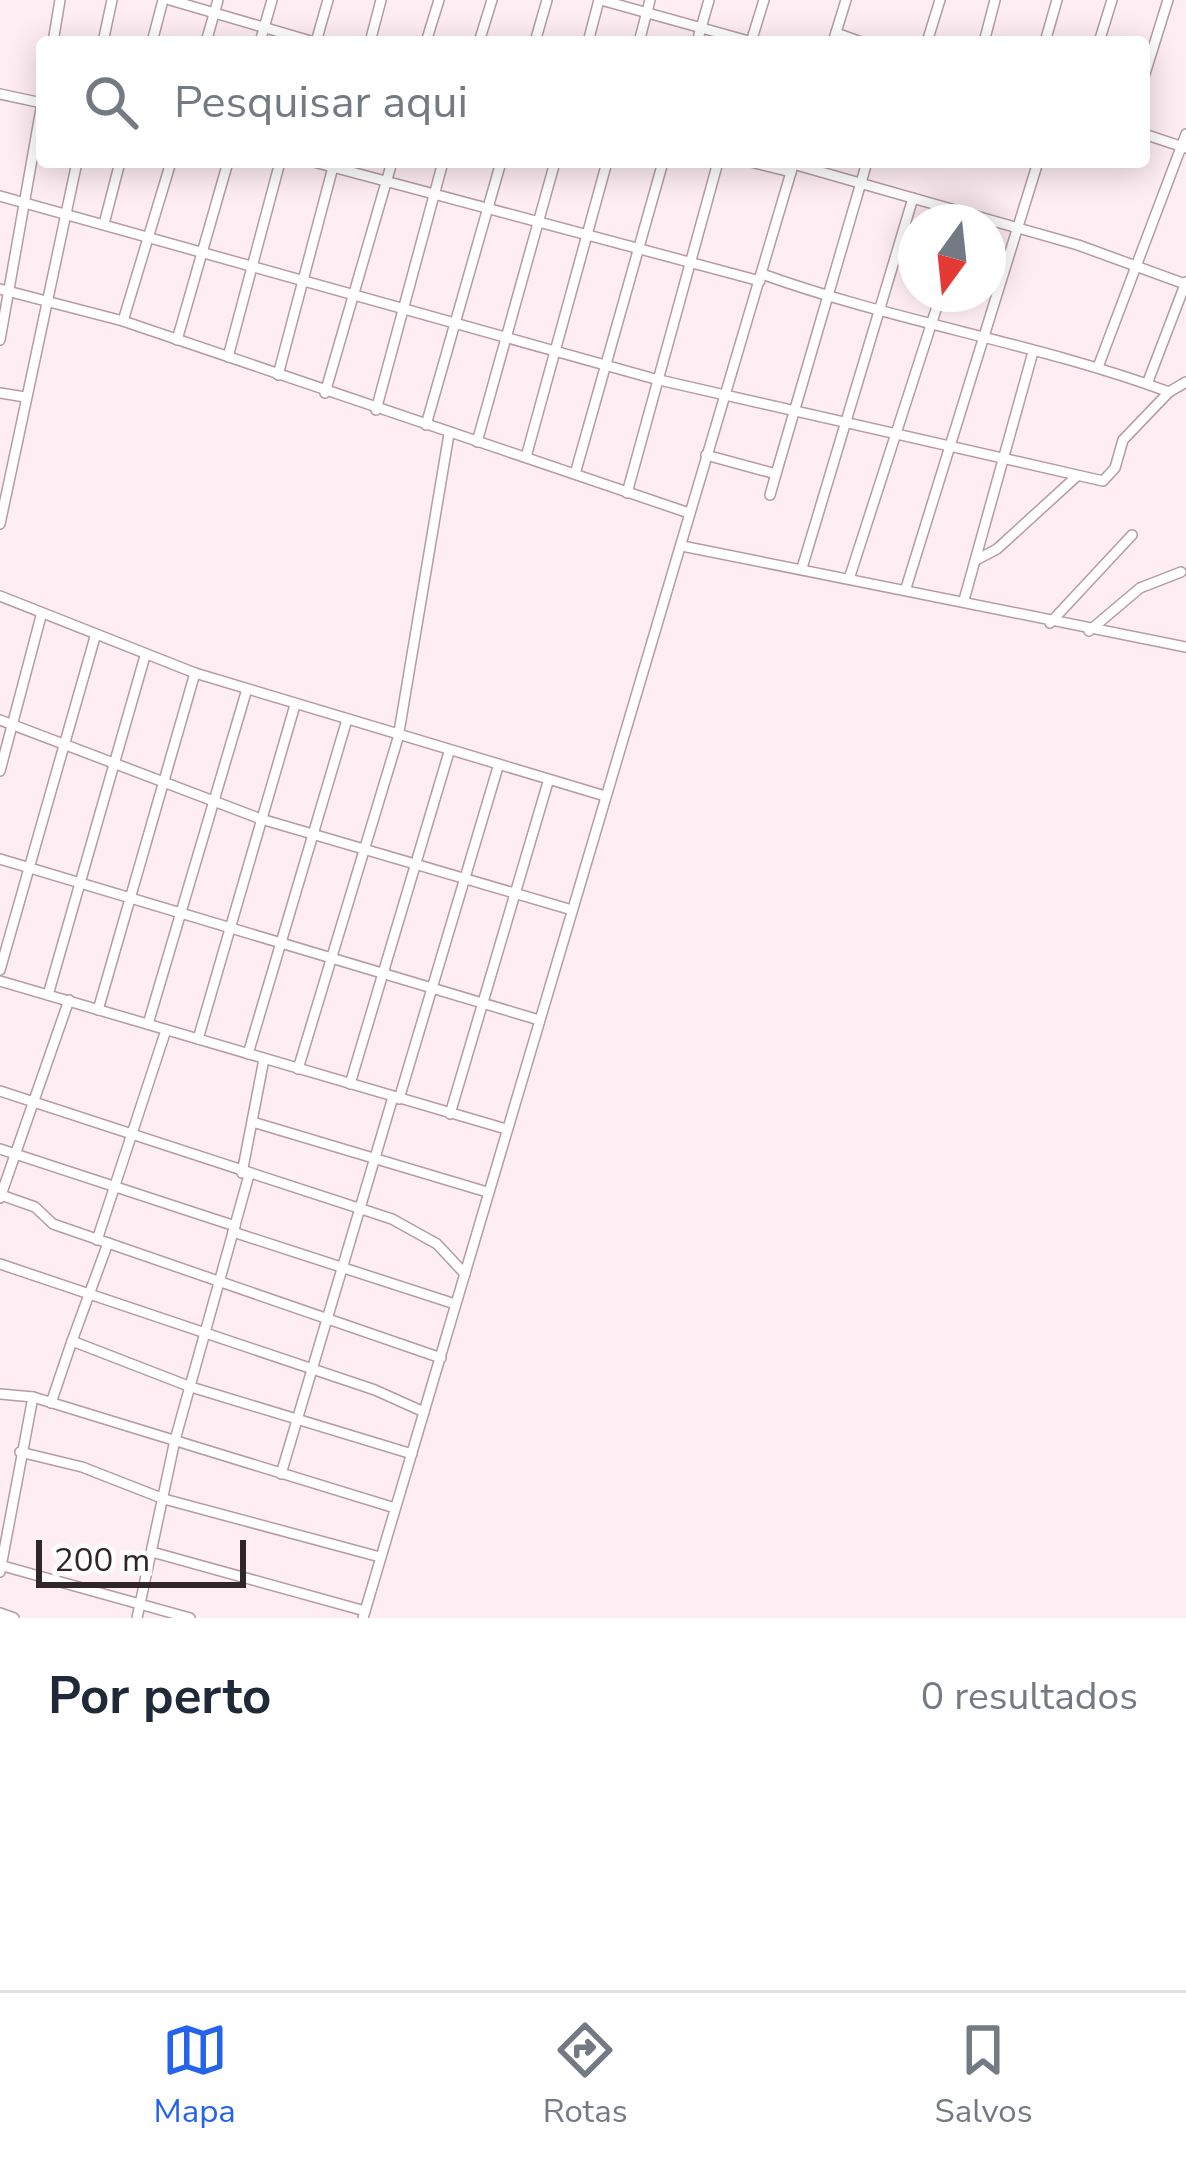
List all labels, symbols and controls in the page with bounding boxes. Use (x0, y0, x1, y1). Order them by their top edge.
search box (36, 36, 1150, 168)
icon: search (78, 69, 144, 135)
text: Pesquisar aqui (174, 72, 468, 133)
north arrow (898, 204, 1006, 312)
scale bar (36, 1534, 246, 1587)
text: 200 m (54, 1538, 150, 1583)
text: Por perto (48, 1661, 271, 1731)
text: 0 resultados (921, 1670, 1138, 1723)
tab: Mapa (153, 2017, 236, 2134)
tab: Rotas (543, 2017, 628, 2134)
tab: Salvos (934, 2017, 1033, 2134)

